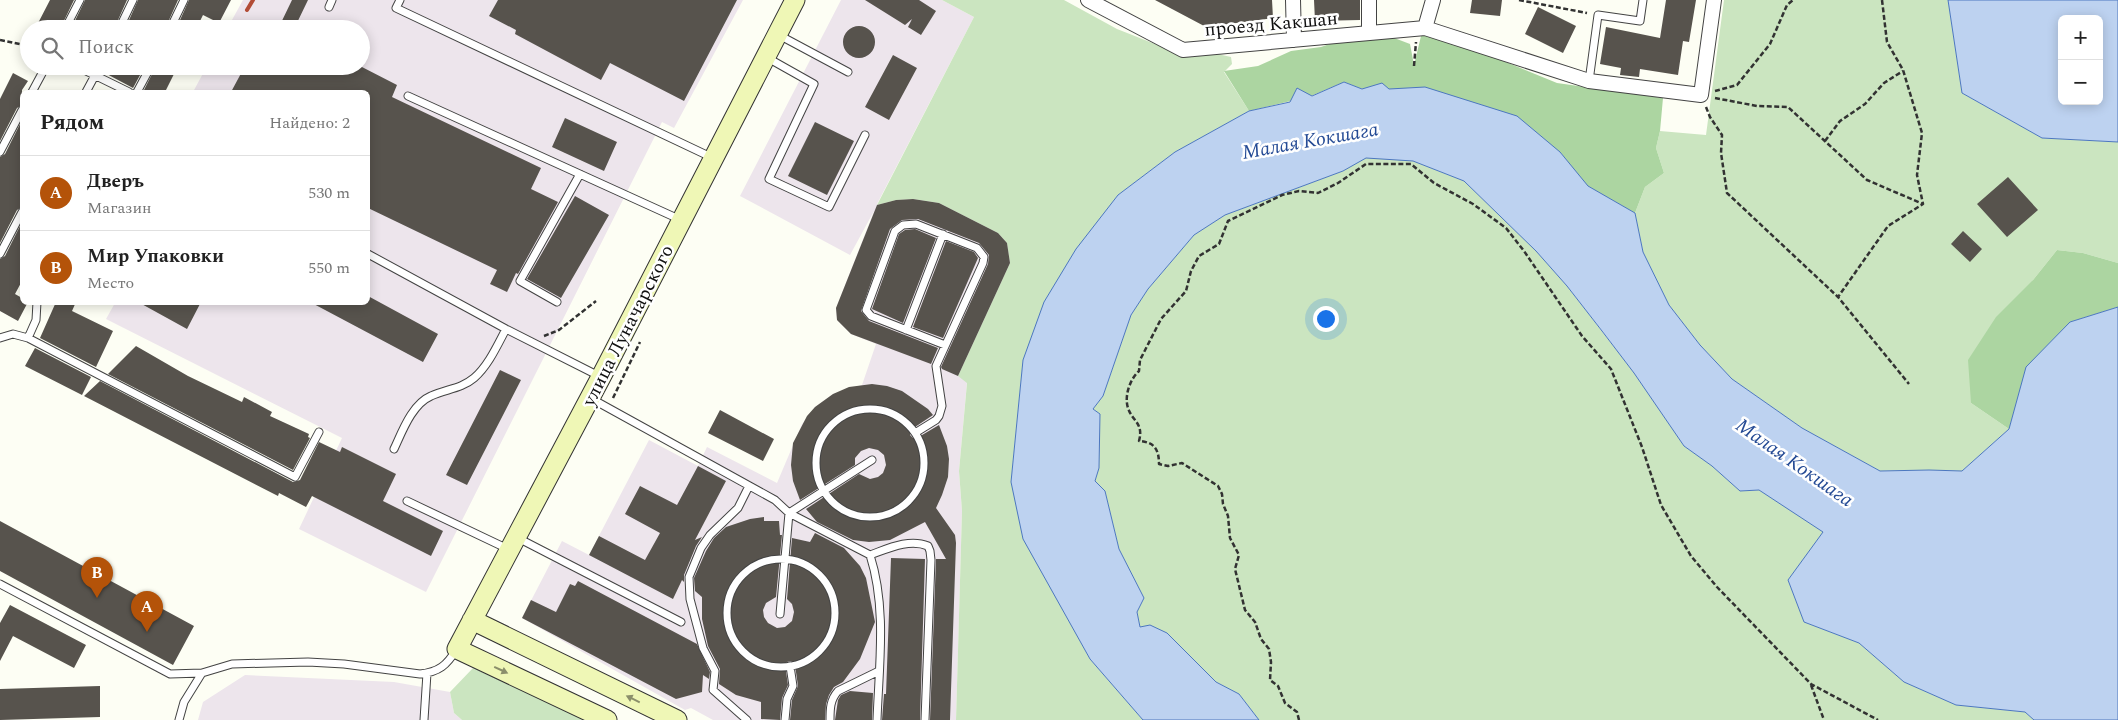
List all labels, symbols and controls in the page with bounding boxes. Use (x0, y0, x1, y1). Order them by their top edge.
street label: проезд Какшан (1203, 4, 1339, 45)
map controls (2058, 15, 2103, 105)
button: + (2058, 15, 2103, 60)
search box (20, 20, 370, 75)
text: Поиск (78, 33, 134, 62)
icon: search (38, 34, 66, 62)
button: − (2058, 60, 2103, 105)
text: Рядом (40, 107, 104, 139)
text: Найдено: 2 (269, 111, 350, 135)
water label: Малая Кокшага (1239, 114, 1381, 168)
text: Дверъ (87, 167, 144, 196)
text: A (50, 181, 62, 205)
text: 530 m (308, 181, 350, 205)
text: Магазин (87, 196, 151, 220)
street label: улица Луначарского (575, 240, 682, 413)
text: Мир Упаковки (87, 242, 224, 271)
text: B (50, 256, 62, 280)
text: 550 m (308, 256, 350, 280)
text: Место (87, 271, 134, 295)
your location (1313, 306, 1339, 332)
water label: Малая Кокшага (1729, 411, 1860, 515)
pin: B (81, 557, 113, 598)
pin: A (131, 591, 163, 632)
one-way arrow (494, 666, 508, 674)
one-way arrow (626, 694, 640, 702)

